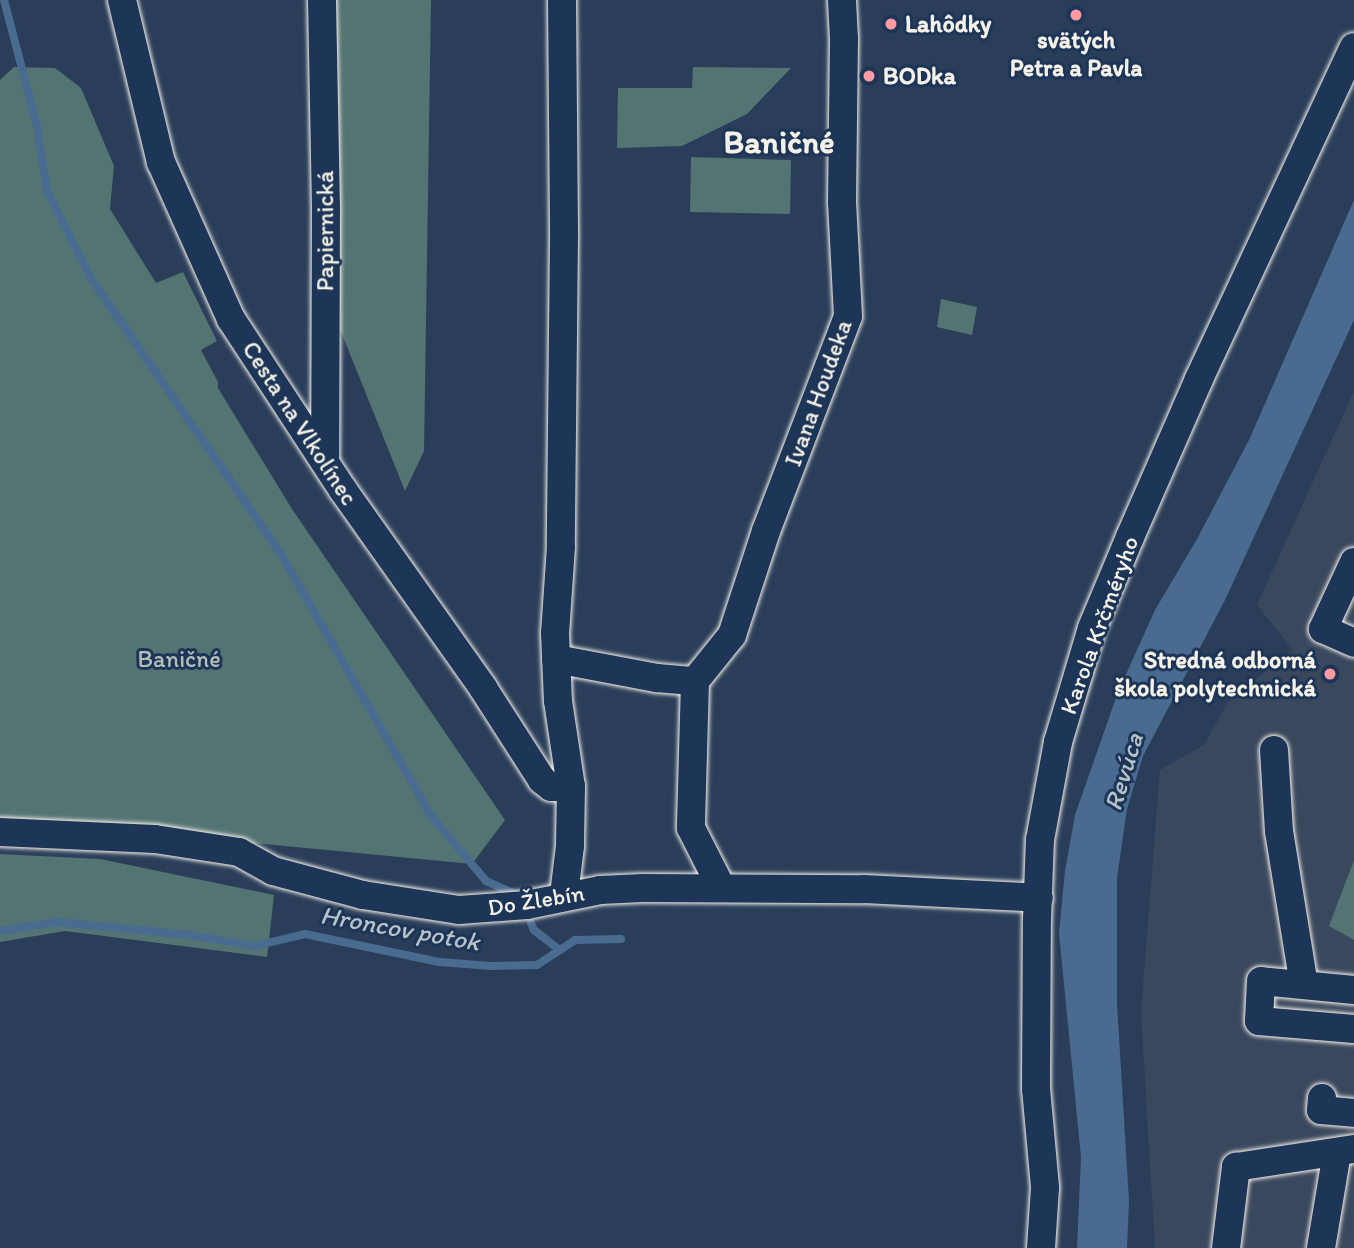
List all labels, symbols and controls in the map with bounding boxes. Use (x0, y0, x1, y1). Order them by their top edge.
marker: svätých Petra a Pavla (1068, 7, 1084, 23)
place label: Lahôdky (905, 10, 991, 38)
marker: Lahôdky (883, 16, 899, 32)
place label: svätých Petra a Pavla (1010, 26, 1142, 82)
place label: BODka (883, 62, 956, 90)
marker: BODka (861, 68, 877, 84)
district label: Baničné (724, 123, 834, 161)
street label: Papiernická (311, 171, 339, 291)
street label: Ivana Houdeka (778, 316, 858, 470)
street label: Cesta na Vlkolínec (236, 336, 364, 510)
street label: Karola Krčméryho (1054, 533, 1144, 717)
park label: Baničné (137, 645, 221, 673)
place label: Stredná odborná škola polytechnická (1114, 646, 1316, 702)
marker: Stredná odborná škola polytechnická (1322, 666, 1338, 682)
water label: Revúca (1098, 730, 1150, 814)
street label: Do Žlebín (485, 878, 587, 922)
water label: Hroncov potok (317, 900, 483, 958)

